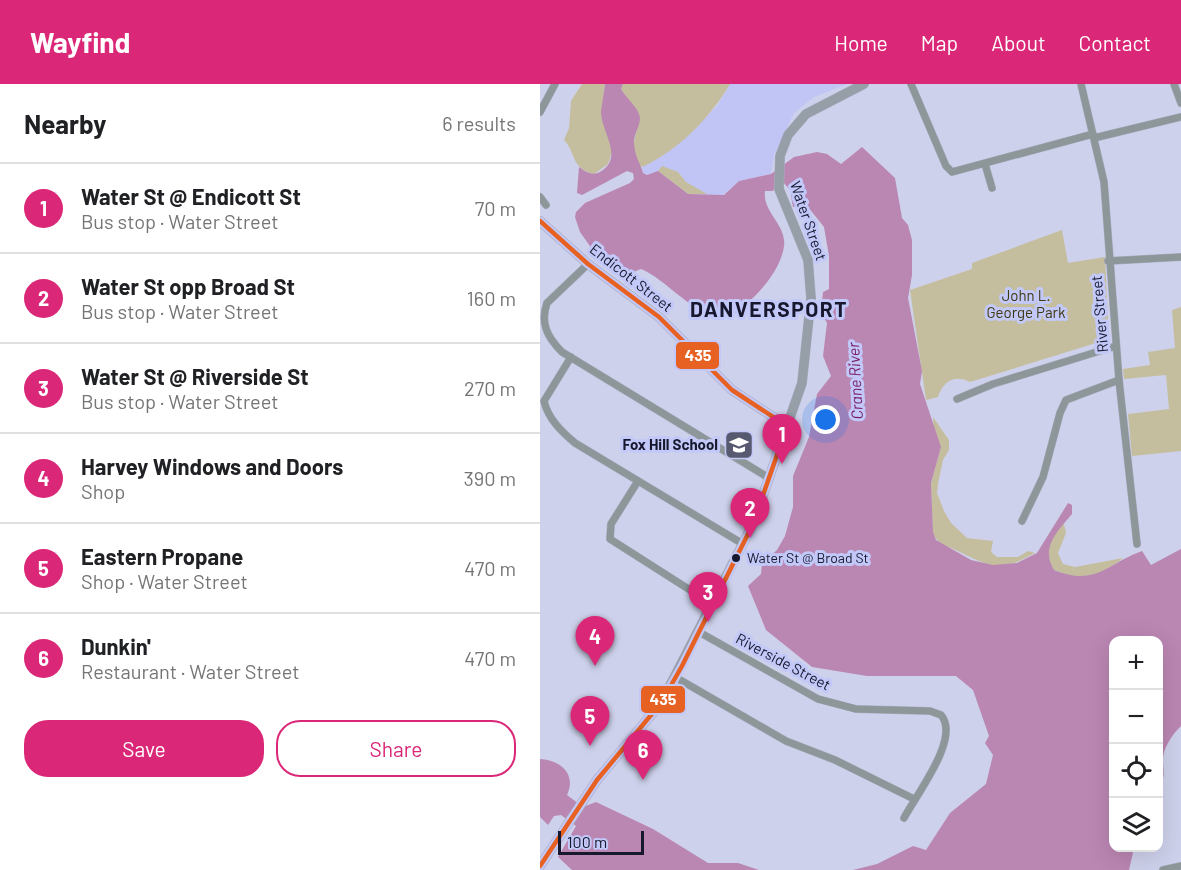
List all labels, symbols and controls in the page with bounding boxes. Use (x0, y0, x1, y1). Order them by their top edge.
text: Wayfind (30, 25, 130, 59)
text: Home (834, 30, 888, 55)
text: Map (921, 30, 958, 55)
text: About (991, 30, 1046, 55)
text: Contact (1079, 30, 1151, 55)
text: Nearby (24, 108, 106, 139)
text: 6 results (442, 111, 516, 135)
street label: Water Street (787, 179, 831, 263)
text: Water St @ Endicott St (81, 183, 301, 209)
text: 1 (40, 196, 47, 220)
text: 70 m (475, 196, 516, 220)
text: Bus stop · Water Street (81, 209, 279, 233)
street label: Endicott Street (587, 239, 676, 315)
text: Water St opp Broad St (81, 273, 295, 299)
street label: River Street (1087, 275, 1111, 353)
text: 2 (38, 286, 49, 310)
text: 160 m (467, 286, 516, 310)
park label: John L. George Park (986, 286, 1066, 321)
district label: DANVERSPORT (690, 296, 848, 321)
text: Bus stop · Water Street (81, 299, 279, 323)
line badge: 435 (675, 341, 720, 370)
water label: Crane River (843, 341, 866, 420)
text: 435 (685, 345, 712, 364)
text: Water St @ Riverside St (81, 363, 309, 389)
text: 3 (38, 376, 49, 400)
text: 270 m (464, 376, 516, 400)
text: Bus stop · Water Street (81, 389, 279, 413)
your location (811, 405, 840, 434)
pin: 1 (762, 414, 802, 464)
school or university icon: Fox Hill School (723, 429, 755, 461)
place label: Fox Hill School (622, 435, 718, 453)
text: Harvey Windows and Doors (81, 453, 343, 479)
text: 4 (37, 466, 50, 490)
text: 390 m (463, 466, 516, 490)
text: Shop (81, 479, 125, 503)
pin: 2 (730, 488, 770, 538)
text: Eastern Propane (81, 543, 243, 569)
place label: Water St @ Broad St (747, 549, 869, 566)
marker: Water St @ Broad St (730, 552, 742, 564)
text: 5 (38, 556, 49, 580)
text: 470 m (464, 556, 516, 580)
text: Shop · Water Street (81, 569, 248, 593)
pin: 3 (688, 572, 728, 622)
pin: 4 (576, 616, 614, 666)
street label: Riverside Street (733, 629, 834, 694)
text: Dunkin' (81, 633, 151, 659)
map controls (1109, 636, 1163, 852)
button: + (1109, 636, 1163, 690)
text: 6 (38, 646, 49, 670)
text: 470 m (464, 646, 516, 670)
text: Restaurant · Water Street (81, 659, 299, 683)
line badge: 435 (640, 685, 686, 714)
text: 435 (650, 689, 677, 708)
button: − (1109, 690, 1163, 744)
pin: 5 (571, 696, 610, 746)
button: Save (24, 720, 264, 777)
button: Share (276, 720, 516, 777)
pin: 6 (624, 730, 662, 780)
button: locate (1109, 744, 1163, 798)
button: layers (1109, 798, 1163, 852)
scale bar (558, 828, 644, 856)
text: 100 m (567, 832, 607, 851)

